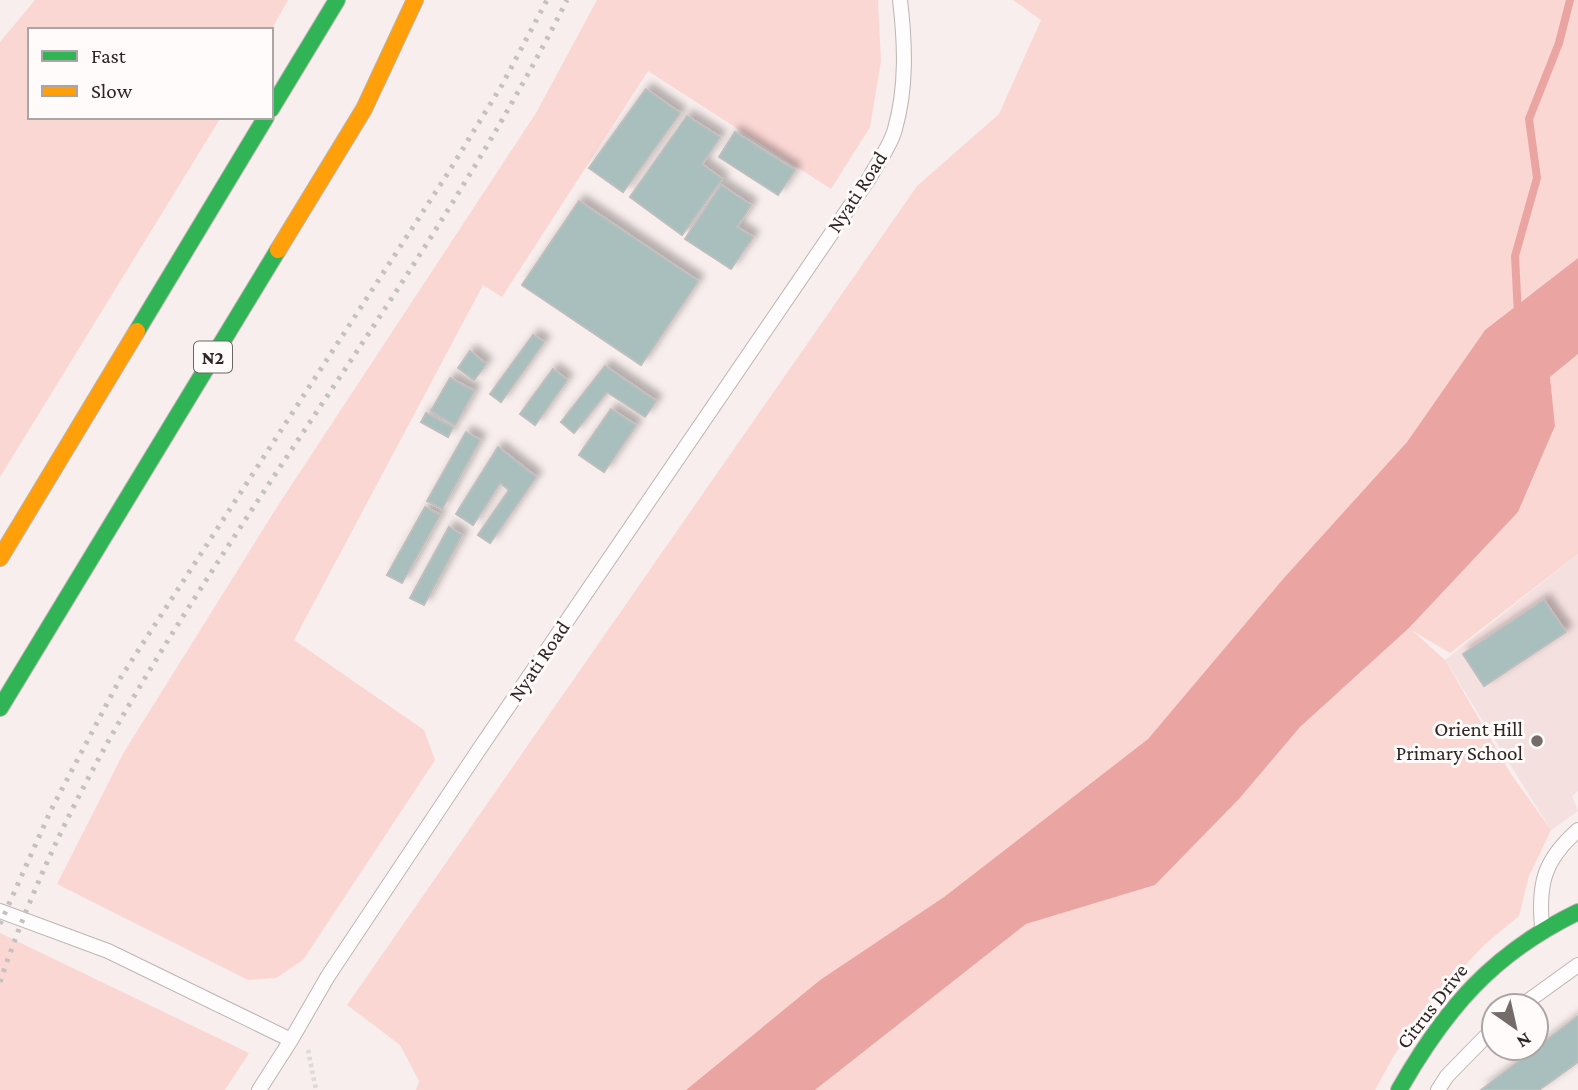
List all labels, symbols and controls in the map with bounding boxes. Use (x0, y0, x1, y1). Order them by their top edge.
legend (28, 28, 273, 119)
text: Fast (91, 44, 127, 68)
text: Slow (91, 79, 133, 103)
street label: Nyati Road (822, 147, 892, 237)
road number: N2 (194, 342, 232, 372)
street label: Nyati Road (503, 616, 575, 706)
place label: Orient Hill Primary School (1396, 717, 1523, 765)
marker: Orient Hill Primary School (1529, 733, 1545, 749)
street label: Citrus Drive (1391, 959, 1473, 1053)
north arrow (1480, 992, 1550, 1062)
text: N (1513, 1028, 1535, 1053)

